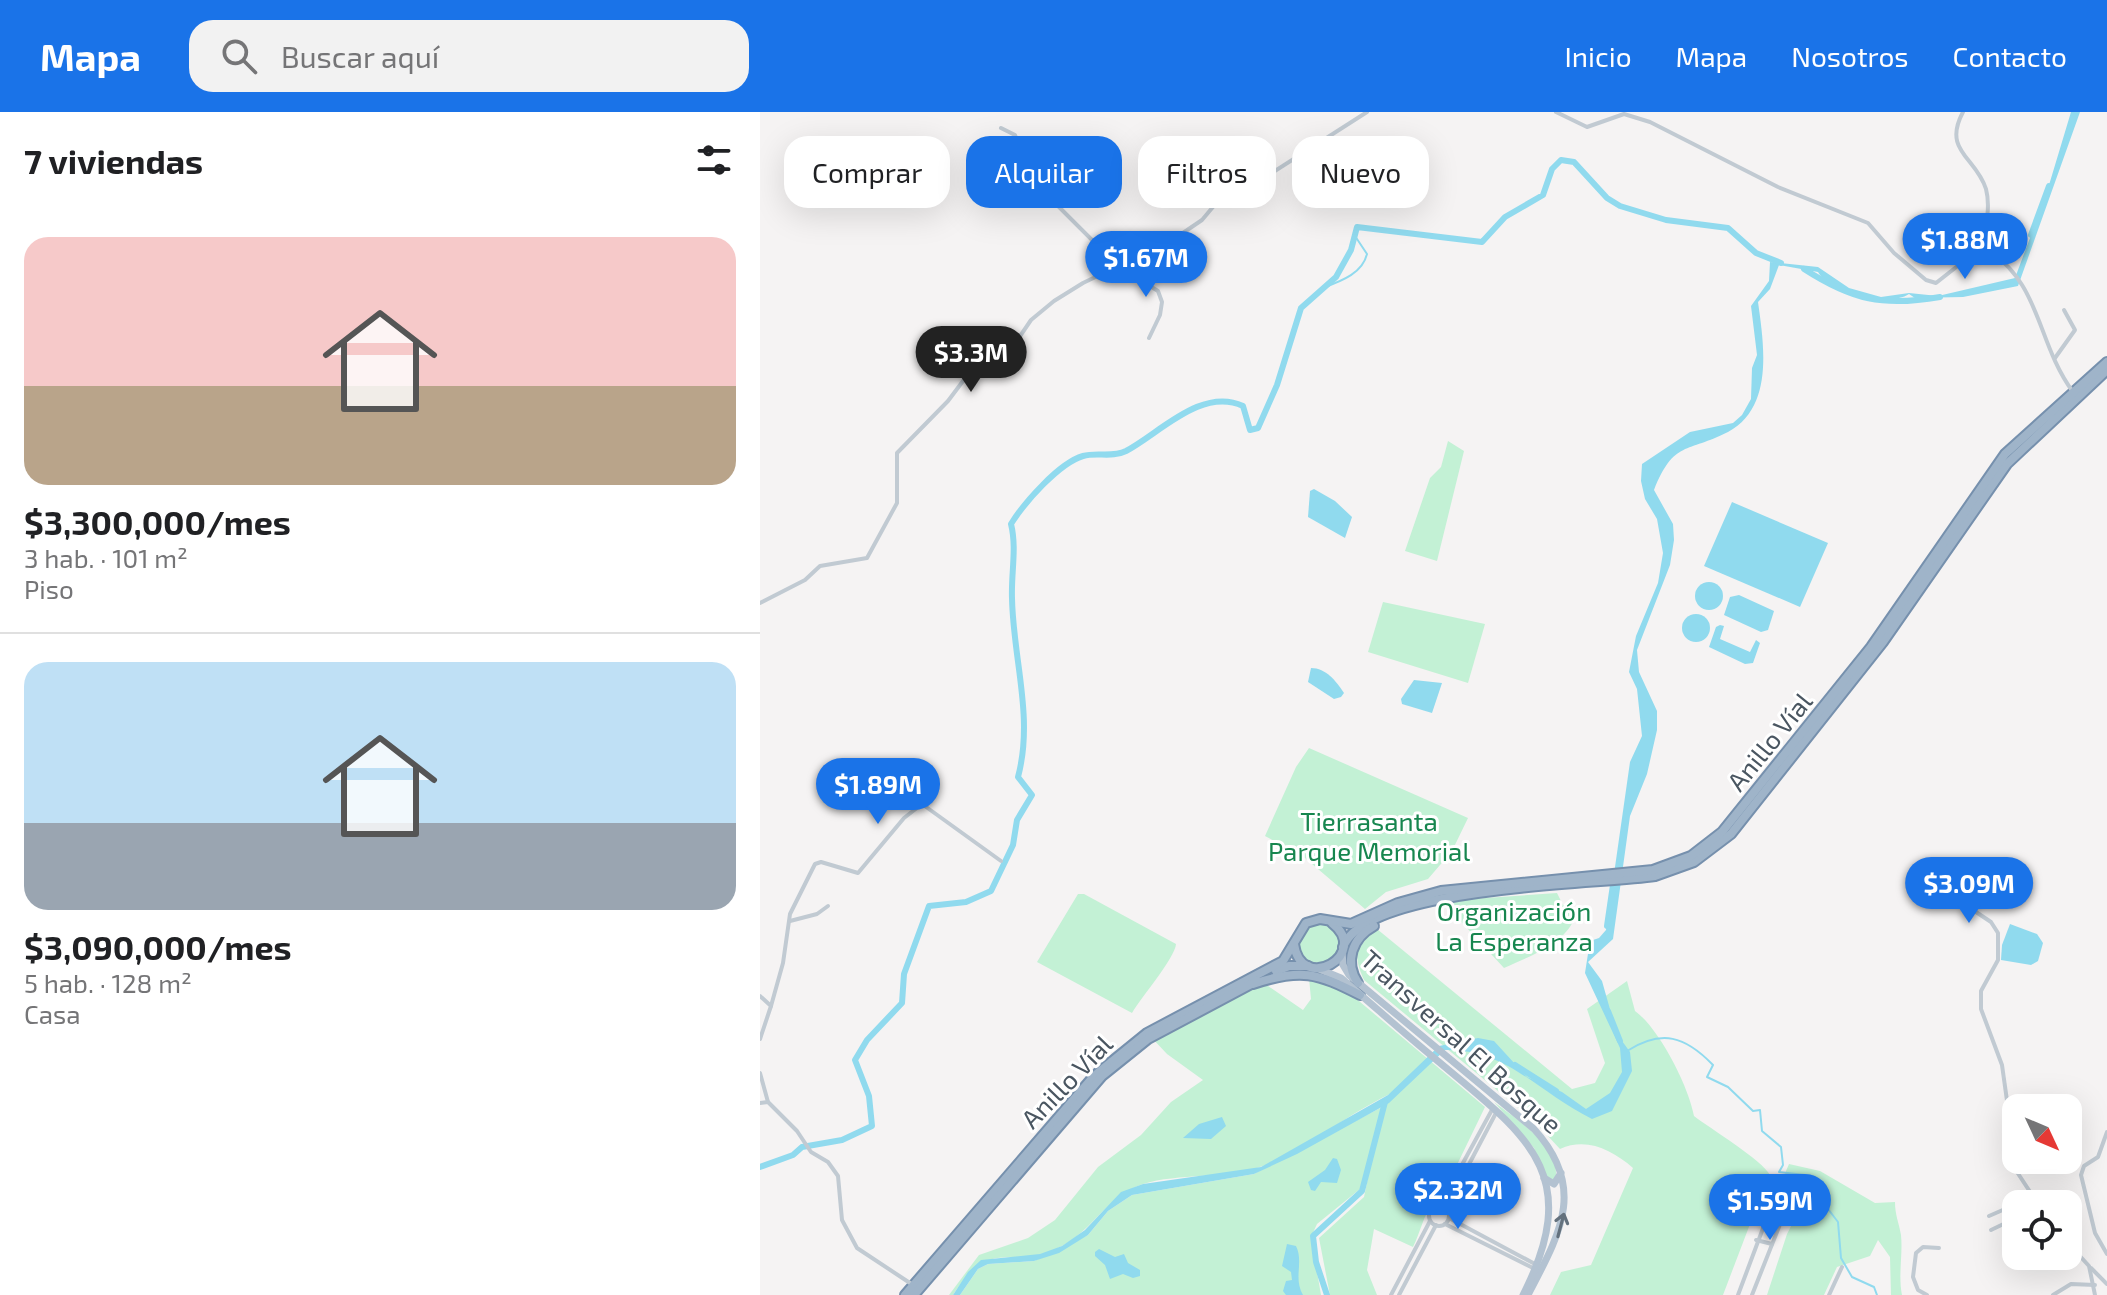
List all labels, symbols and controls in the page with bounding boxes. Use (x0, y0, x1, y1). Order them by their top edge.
search box (189, 20, 749, 92)
text: Mapa (40, 33, 141, 79)
icon: search (217, 34, 261, 78)
text: Buscar aquí (281, 38, 439, 74)
text: Inicio (1565, 39, 1632, 73)
text: Mapa (1676, 39, 1747, 73)
text: Nosotros (1791, 39, 1909, 73)
text: Contacto (1953, 39, 2067, 73)
chip: Comprar (784, 136, 950, 208)
chip: Alquilar (966, 136, 1122, 208)
chip: Filtros (1138, 136, 1276, 208)
chip: Nuevo (1292, 136, 1429, 208)
icon: filters (692, 138, 736, 182)
text: 7 viviendas (24, 140, 203, 181)
pin: $1.88M (1900, 213, 2030, 281)
text: $1.88M (1921, 223, 2009, 254)
pin: $1.67M (1081, 231, 1211, 299)
text: $1.67M (1103, 241, 1189, 272)
icon: home (308, 289, 452, 433)
pin: $3.3M (915, 326, 1027, 394)
text: $3.3M (934, 336, 1008, 367)
text: $3,300,000/mes (24, 501, 291, 542)
text: 3 hab. · 101 m² (24, 542, 188, 573)
text: Piso (24, 573, 74, 604)
street label: Anillo Víal (1720, 685, 1818, 796)
icon: home (308, 714, 452, 858)
pin: $1.89M (813, 758, 943, 826)
text: $1.89M (834, 768, 922, 799)
park label: Tierrasanta Parque Memorial (1268, 805, 1470, 866)
pin: $3.09M (1904, 857, 2034, 925)
text: $3.09M (1923, 867, 2015, 898)
park label: Organización La Esperanza (1435, 895, 1593, 956)
text: $3,090,000/mes (24, 926, 292, 967)
street label: Transversal El Bosque (1355, 943, 1569, 1139)
text: 5 hab. · 128 m² (24, 967, 192, 998)
text: Casa (24, 998, 81, 1029)
street label: Anillo Víal (1014, 1028, 1118, 1134)
north arrow (2002, 1094, 2082, 1174)
map controls (2002, 1094, 2082, 1270)
pin: $2.32M (1393, 1163, 1523, 1231)
text: $2.32M (1413, 1173, 1503, 1204)
pin: $1.59M (1705, 1174, 1835, 1242)
text: $1.59M (1727, 1184, 1813, 1215)
button: locate (2002, 1190, 2082, 1270)
one-way arrow (1554, 1212, 1569, 1238)

